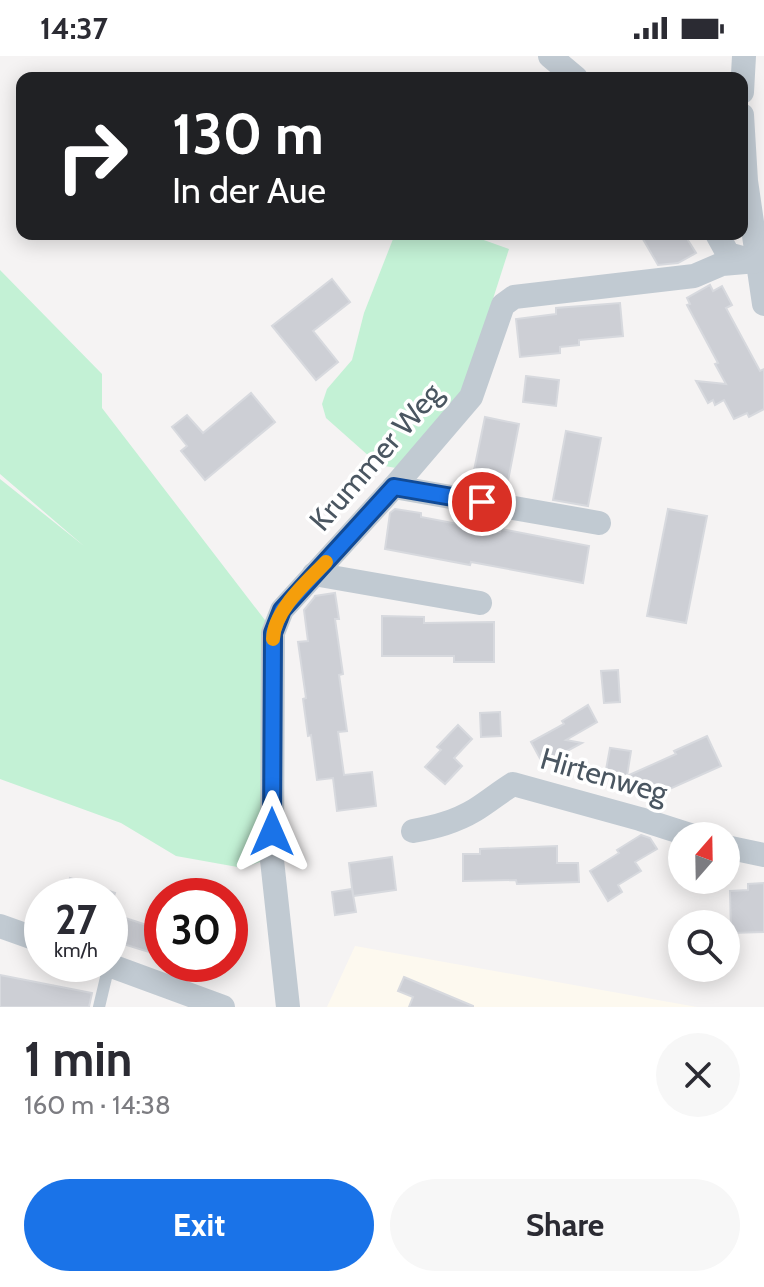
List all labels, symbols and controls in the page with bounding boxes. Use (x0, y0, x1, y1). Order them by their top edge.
text: 14:37 (40, 10, 108, 47)
text: 130 m (172, 100, 324, 168)
icon: right (40, 104, 144, 208)
text: In der Aue (172, 168, 326, 212)
street label: Krummer Weg (301, 374, 451, 538)
pin (448, 468, 516, 536)
icon: arrive (460, 480, 504, 524)
street label: Hirtenweg (536, 740, 673, 812)
position arrow (230, 790, 314, 874)
north arrow (668, 822, 740, 894)
map controls (668, 822, 740, 982)
speed limit sign: 30 (144, 878, 248, 982)
text: 27 (55, 895, 97, 944)
button: search (668, 910, 740, 982)
text: km/h (54, 938, 98, 962)
text: 1 min (24, 1030, 132, 1088)
button: close (656, 1033, 740, 1117)
text: 160 m · 14:38 (24, 1089, 171, 1121)
button: Exit (24, 1179, 374, 1271)
button: Share (390, 1179, 740, 1271)

